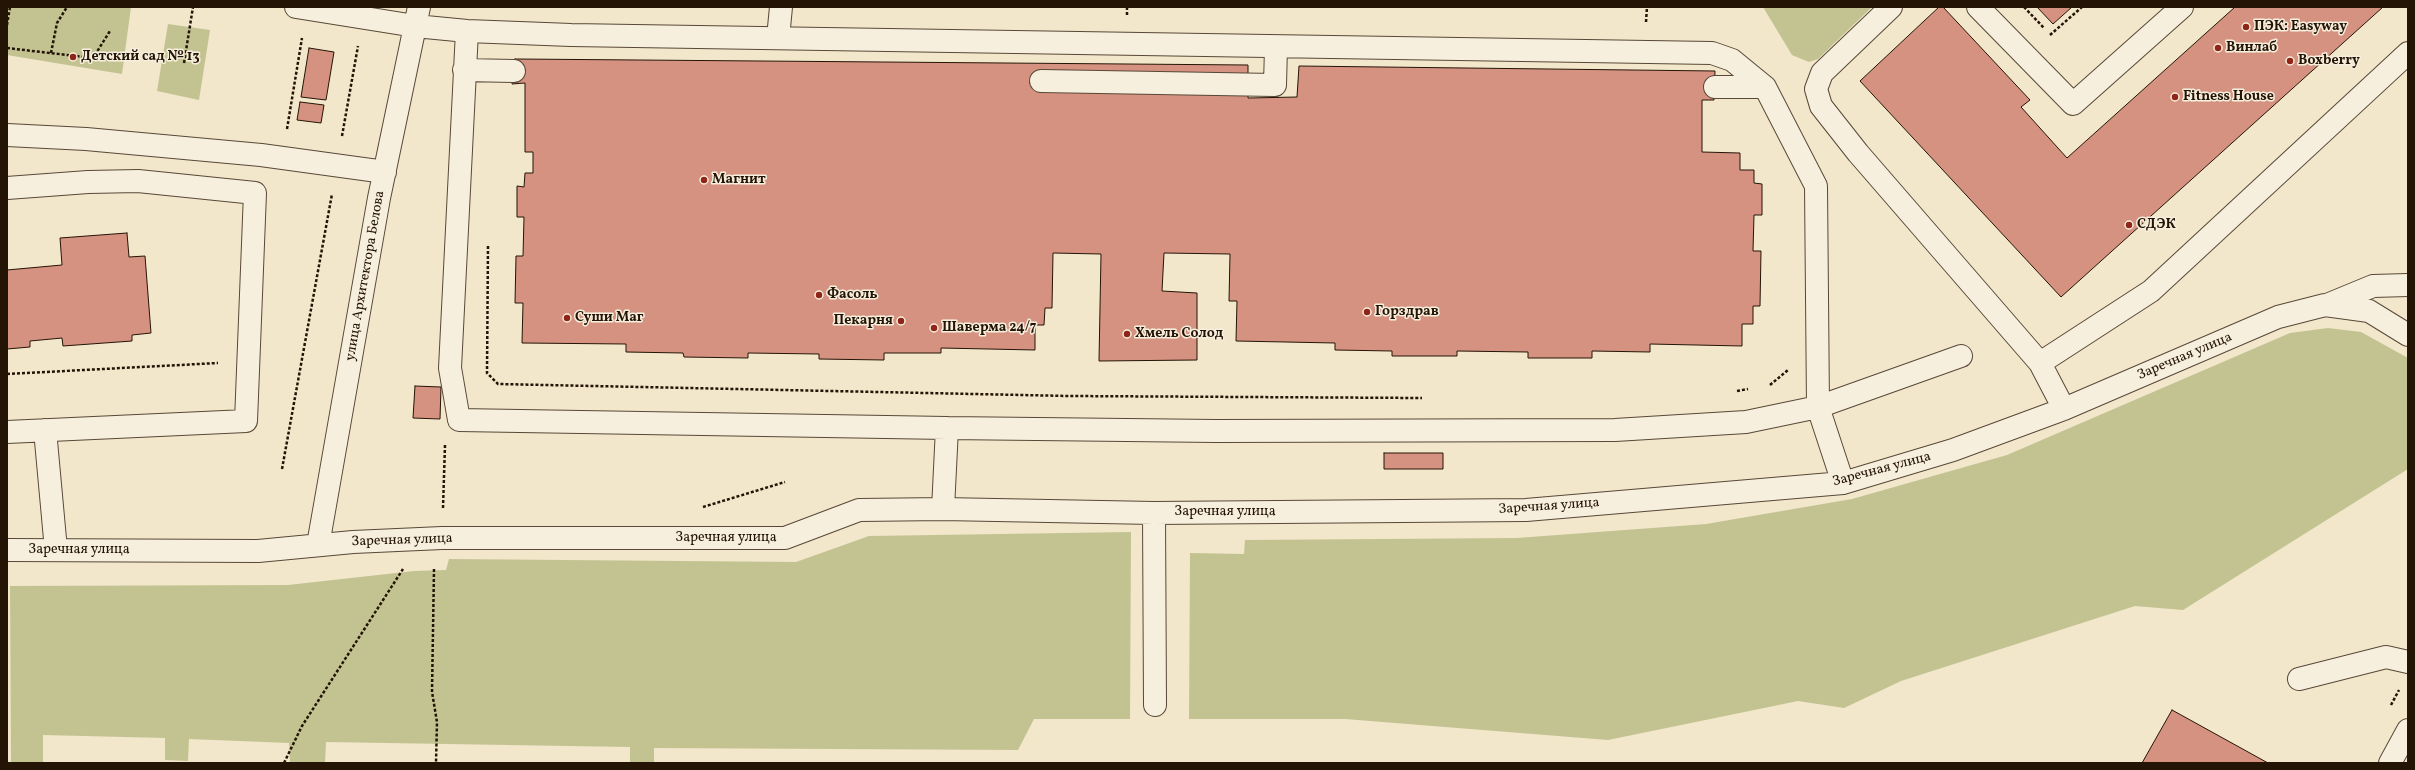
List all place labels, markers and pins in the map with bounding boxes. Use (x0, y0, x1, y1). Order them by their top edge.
place label: ПЭК: Easyway (2254, 19, 2347, 35)
marker: ПЭК: Easyway (2241, 22, 2251, 32)
place label: Винлаб (2226, 40, 2277, 56)
marker: Винлаб (2213, 43, 2223, 53)
place label: Детский сад № 13 (81, 49, 200, 65)
marker: Детский сад № 13 (68, 52, 78, 62)
place label: Boxberry (2298, 53, 2360, 69)
marker: Boxberry (2285, 56, 2295, 66)
place label: Fitness House (2183, 89, 2274, 105)
marker: Fitness House (2170, 92, 2180, 102)
place label: Магнит (712, 172, 766, 188)
marker: Магнит (699, 175, 709, 185)
place label: СДЭК (2137, 217, 2176, 233)
marker: СДЭК (2124, 220, 2134, 230)
place label: Фасоль (827, 287, 878, 303)
marker: Фасоль (814, 290, 824, 300)
place label: Горздрав (1375, 304, 1439, 320)
marker: Горздрав (1362, 307, 1372, 317)
place label: Суши Маг (575, 310, 644, 326)
marker: Суши Маг (562, 313, 572, 323)
place label: Пекарня (833, 313, 893, 329)
marker: Пекарня (896, 316, 906, 326)
place label: Шаверма 24/7 (942, 320, 1036, 336)
marker: Шаверма 24/7 (929, 323, 939, 333)
place label: Хмель Солод (1135, 326, 1223, 342)
marker: Хмель Солод (1122, 329, 1132, 339)

